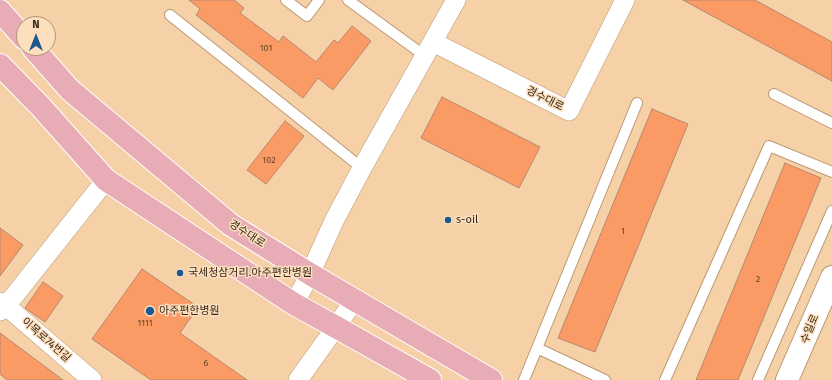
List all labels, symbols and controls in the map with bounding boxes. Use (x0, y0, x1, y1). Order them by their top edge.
north arrow (16, 16, 56, 56)
text: N (32, 18, 40, 31)
house number: 101 (260, 43, 272, 53)
street label: 경수대로 (524, 84, 566, 114)
house number: 102 (262, 155, 276, 165)
place label: s-oil (456, 213, 478, 227)
marker: s-oil (443, 215, 453, 225)
street label: 경수대로 (226, 217, 268, 251)
house number: 1 (621, 226, 625, 236)
place label: 국세청삼거리.아주편한병원 (188, 266, 312, 280)
marker: 국세청삼거리.아주편한병원 (175, 268, 185, 278)
house number: 2 (756, 274, 760, 284)
place label: 아주편한병원 (159, 304, 220, 318)
marker: 아주편한병원 (144, 305, 156, 317)
street label: 수일로 (798, 312, 822, 346)
street label: 이목로74번길 (19, 315, 73, 365)
house number: 1111 (137, 318, 153, 328)
house number: 6 (204, 358, 208, 368)

